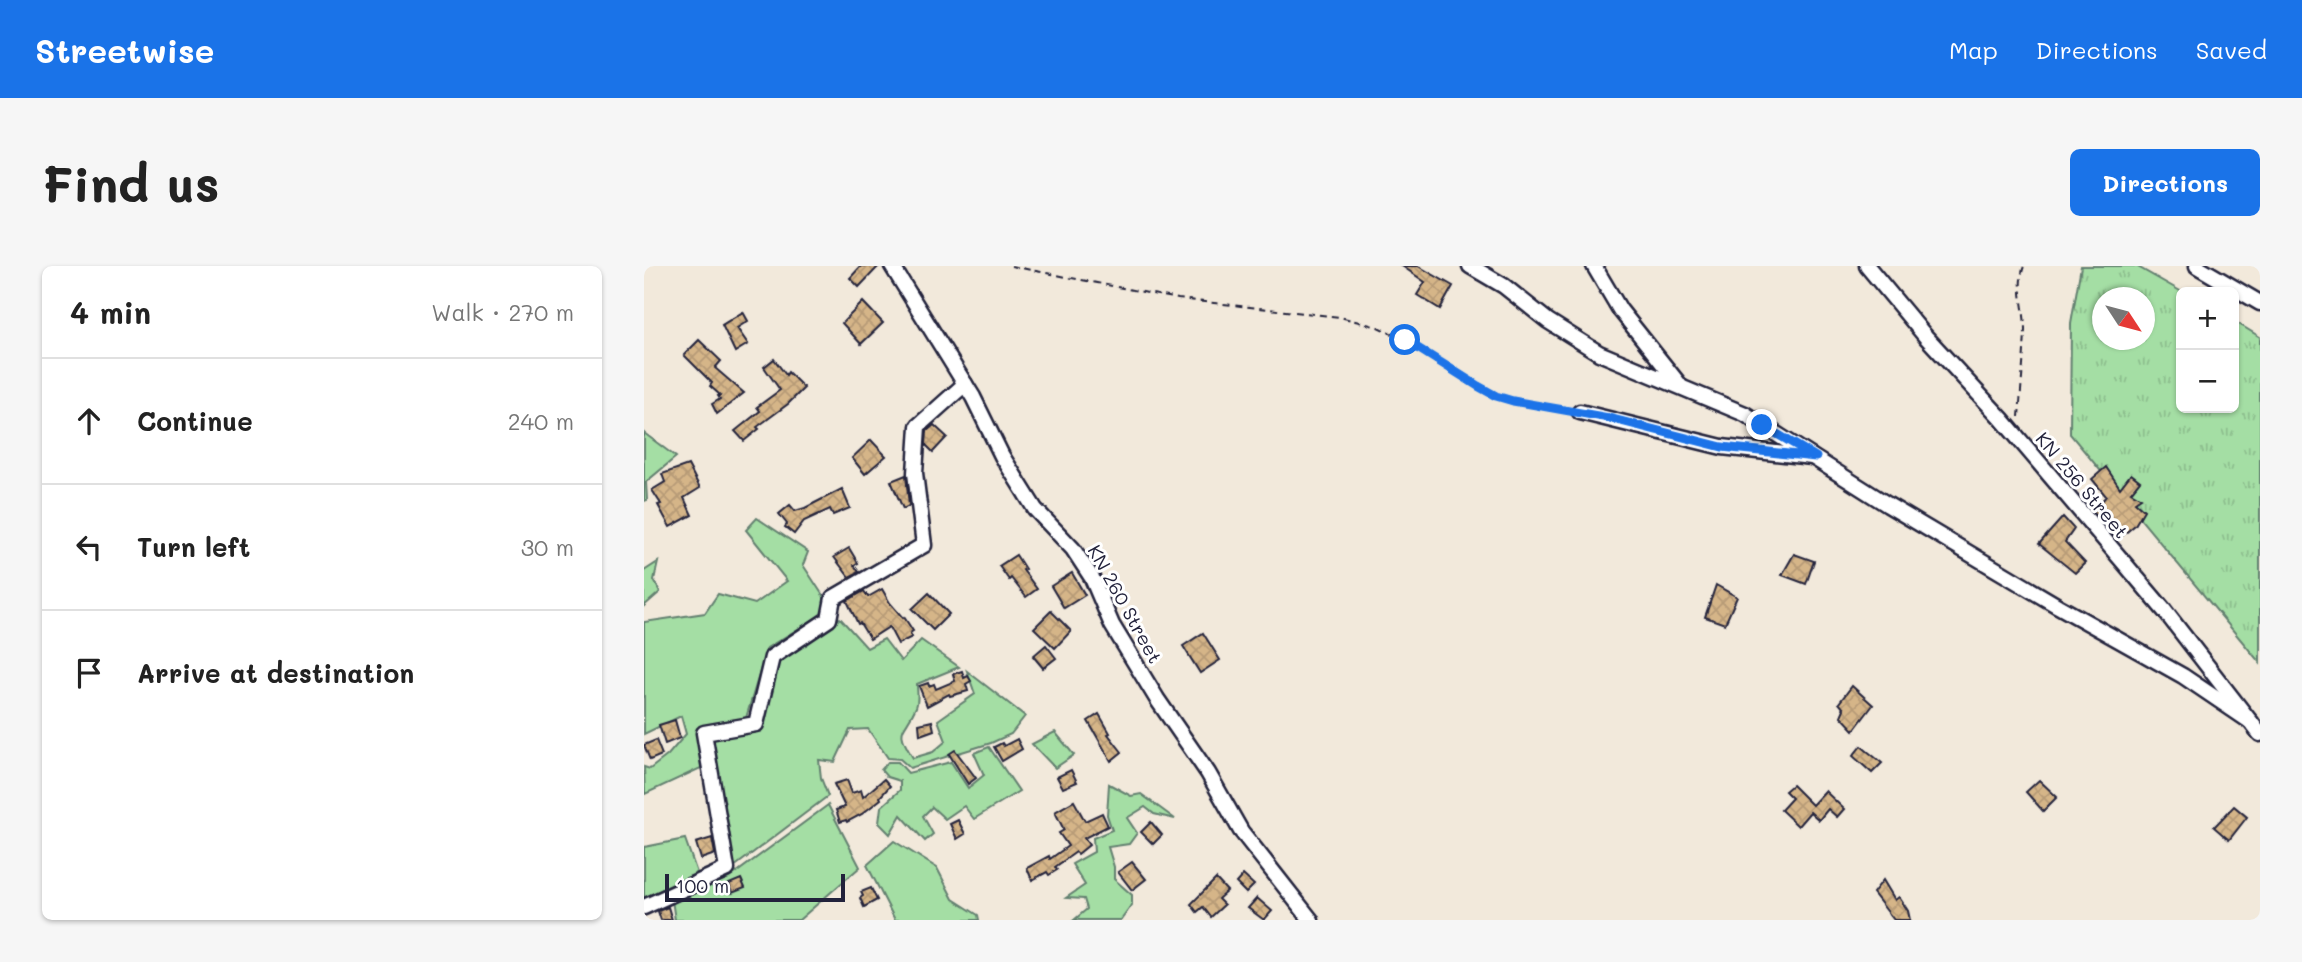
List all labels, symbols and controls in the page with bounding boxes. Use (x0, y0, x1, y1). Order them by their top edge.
text: Streetwise (35, 28, 214, 71)
text: Map (1949, 34, 1998, 65)
text: Directions (2036, 34, 2158, 65)
text: Saved (2196, 34, 2267, 65)
button: Directions (2070, 149, 2260, 216)
text: Find us (42, 151, 220, 214)
north arrow (2092, 287, 2155, 350)
map controls (2176, 287, 2239, 413)
button: + (2176, 287, 2239, 350)
text: 4 min (70, 292, 151, 332)
text: Walk · 270 m (431, 297, 574, 327)
route start (1389, 324, 1420, 355)
button: − (2176, 350, 2239, 413)
icon: ahead (70, 402, 108, 440)
text: Continue (137, 404, 253, 438)
text: 240 m (508, 406, 574, 436)
route end (1746, 409, 1777, 440)
street label: KN 256 Street (2031, 426, 2134, 543)
icon: left (70, 528, 108, 566)
text: Turn left (137, 530, 250, 564)
text: 30 m (521, 532, 574, 562)
street label: KN 260 Street (1083, 540, 1168, 668)
icon: arrive (70, 654, 108, 692)
text: Arrive at destination (137, 656, 414, 690)
scale bar (665, 871, 845, 903)
text: 100 m (676, 873, 729, 898)

